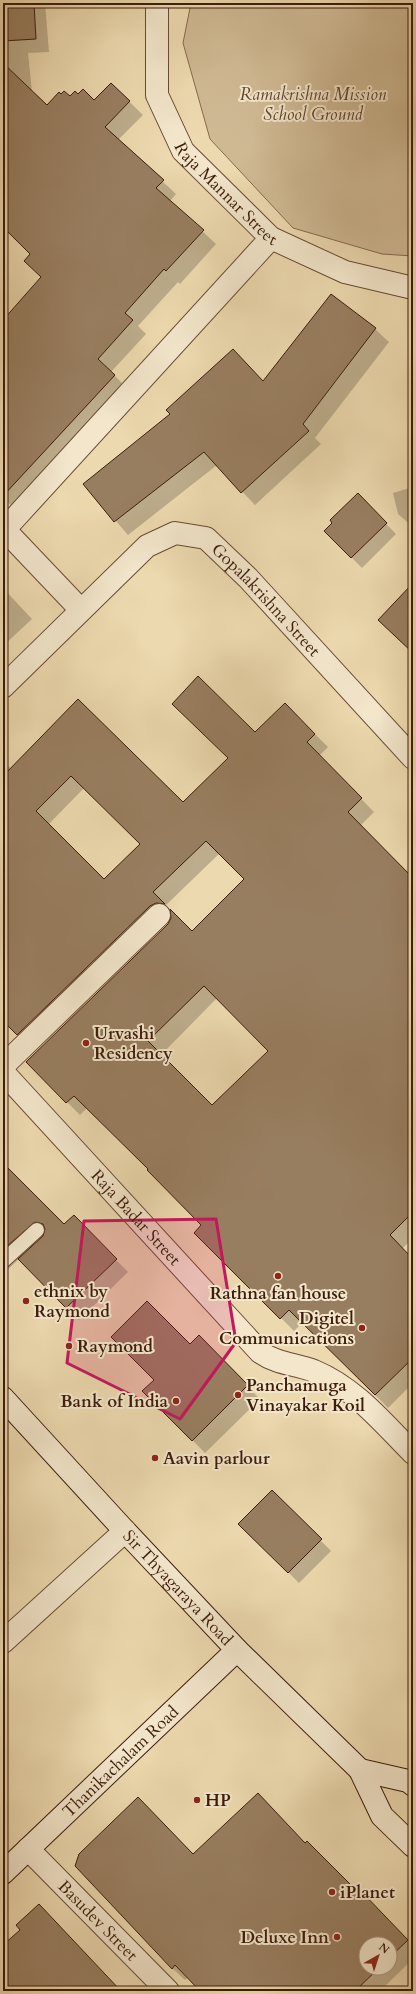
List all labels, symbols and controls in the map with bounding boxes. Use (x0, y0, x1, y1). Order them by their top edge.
park label: Ramakrishna Mission School Ground (240, 83, 387, 126)
street label: Raja Mannar Street (169, 139, 281, 251)
street label: Gopalakrishna Street (206, 538, 326, 662)
place label: Urvashi Residency (94, 1022, 173, 1065)
marker: Urvashi Residency (81, 1038, 91, 1048)
street label: Raja Badar Street (86, 1164, 186, 1271)
marker: Rathna fan house (273, 1271, 283, 1281)
place label: ethnix by Raymond (34, 1280, 110, 1323)
place label: Rathna fan house (210, 1282, 346, 1305)
marker: ethnix by Raymond (21, 1296, 31, 1306)
place label: Digitel Communications (219, 1307, 354, 1350)
marker: Digitel Communications (357, 1323, 367, 1333)
place label: Raymond (77, 1335, 153, 1358)
marker: Raymond (64, 1341, 74, 1351)
place label: Panchamuga Vinayakar Koil (246, 1374, 365, 1417)
place label: Bank of India (60, 1390, 169, 1413)
marker: Panchamuga Vinayakar Koil (233, 1390, 243, 1400)
marker: Bank of India (171, 1396, 181, 1406)
place label: Aavin parlour (163, 1447, 270, 1470)
marker: Aavin parlour (150, 1453, 160, 1463)
street label: Sir Thyagaraya Road (118, 1525, 238, 1651)
street label: Thanikachalam Road (57, 1701, 184, 1823)
place label: HP (205, 1789, 231, 1812)
marker: HP (192, 1795, 202, 1805)
street label: Basudev Street (53, 1875, 143, 1966)
place label: iPlanet (340, 1881, 395, 1904)
marker: iPlanet (327, 1887, 337, 1897)
place label: Deluxe Inn (241, 1926, 329, 1949)
marker: Deluxe Inn (332, 1932, 342, 1942)
north arrow (358, 1936, 398, 1976)
text: N (376, 1940, 393, 1958)

